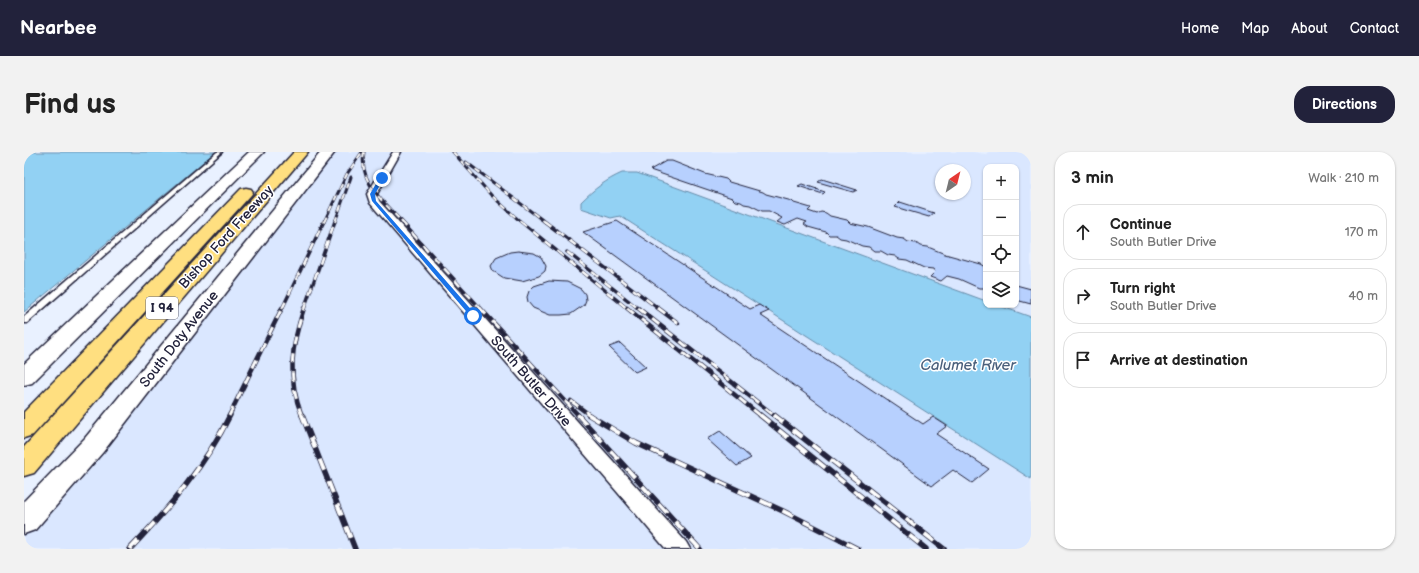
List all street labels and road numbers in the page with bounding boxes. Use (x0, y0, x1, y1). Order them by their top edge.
street label: Bishop Ford Freeway (175, 181, 277, 292)
street label: South Doty Avenue (136, 287, 222, 391)
road number: I 94 (146, 297, 178, 319)
street label: South Butler Drive (487, 332, 575, 430)

